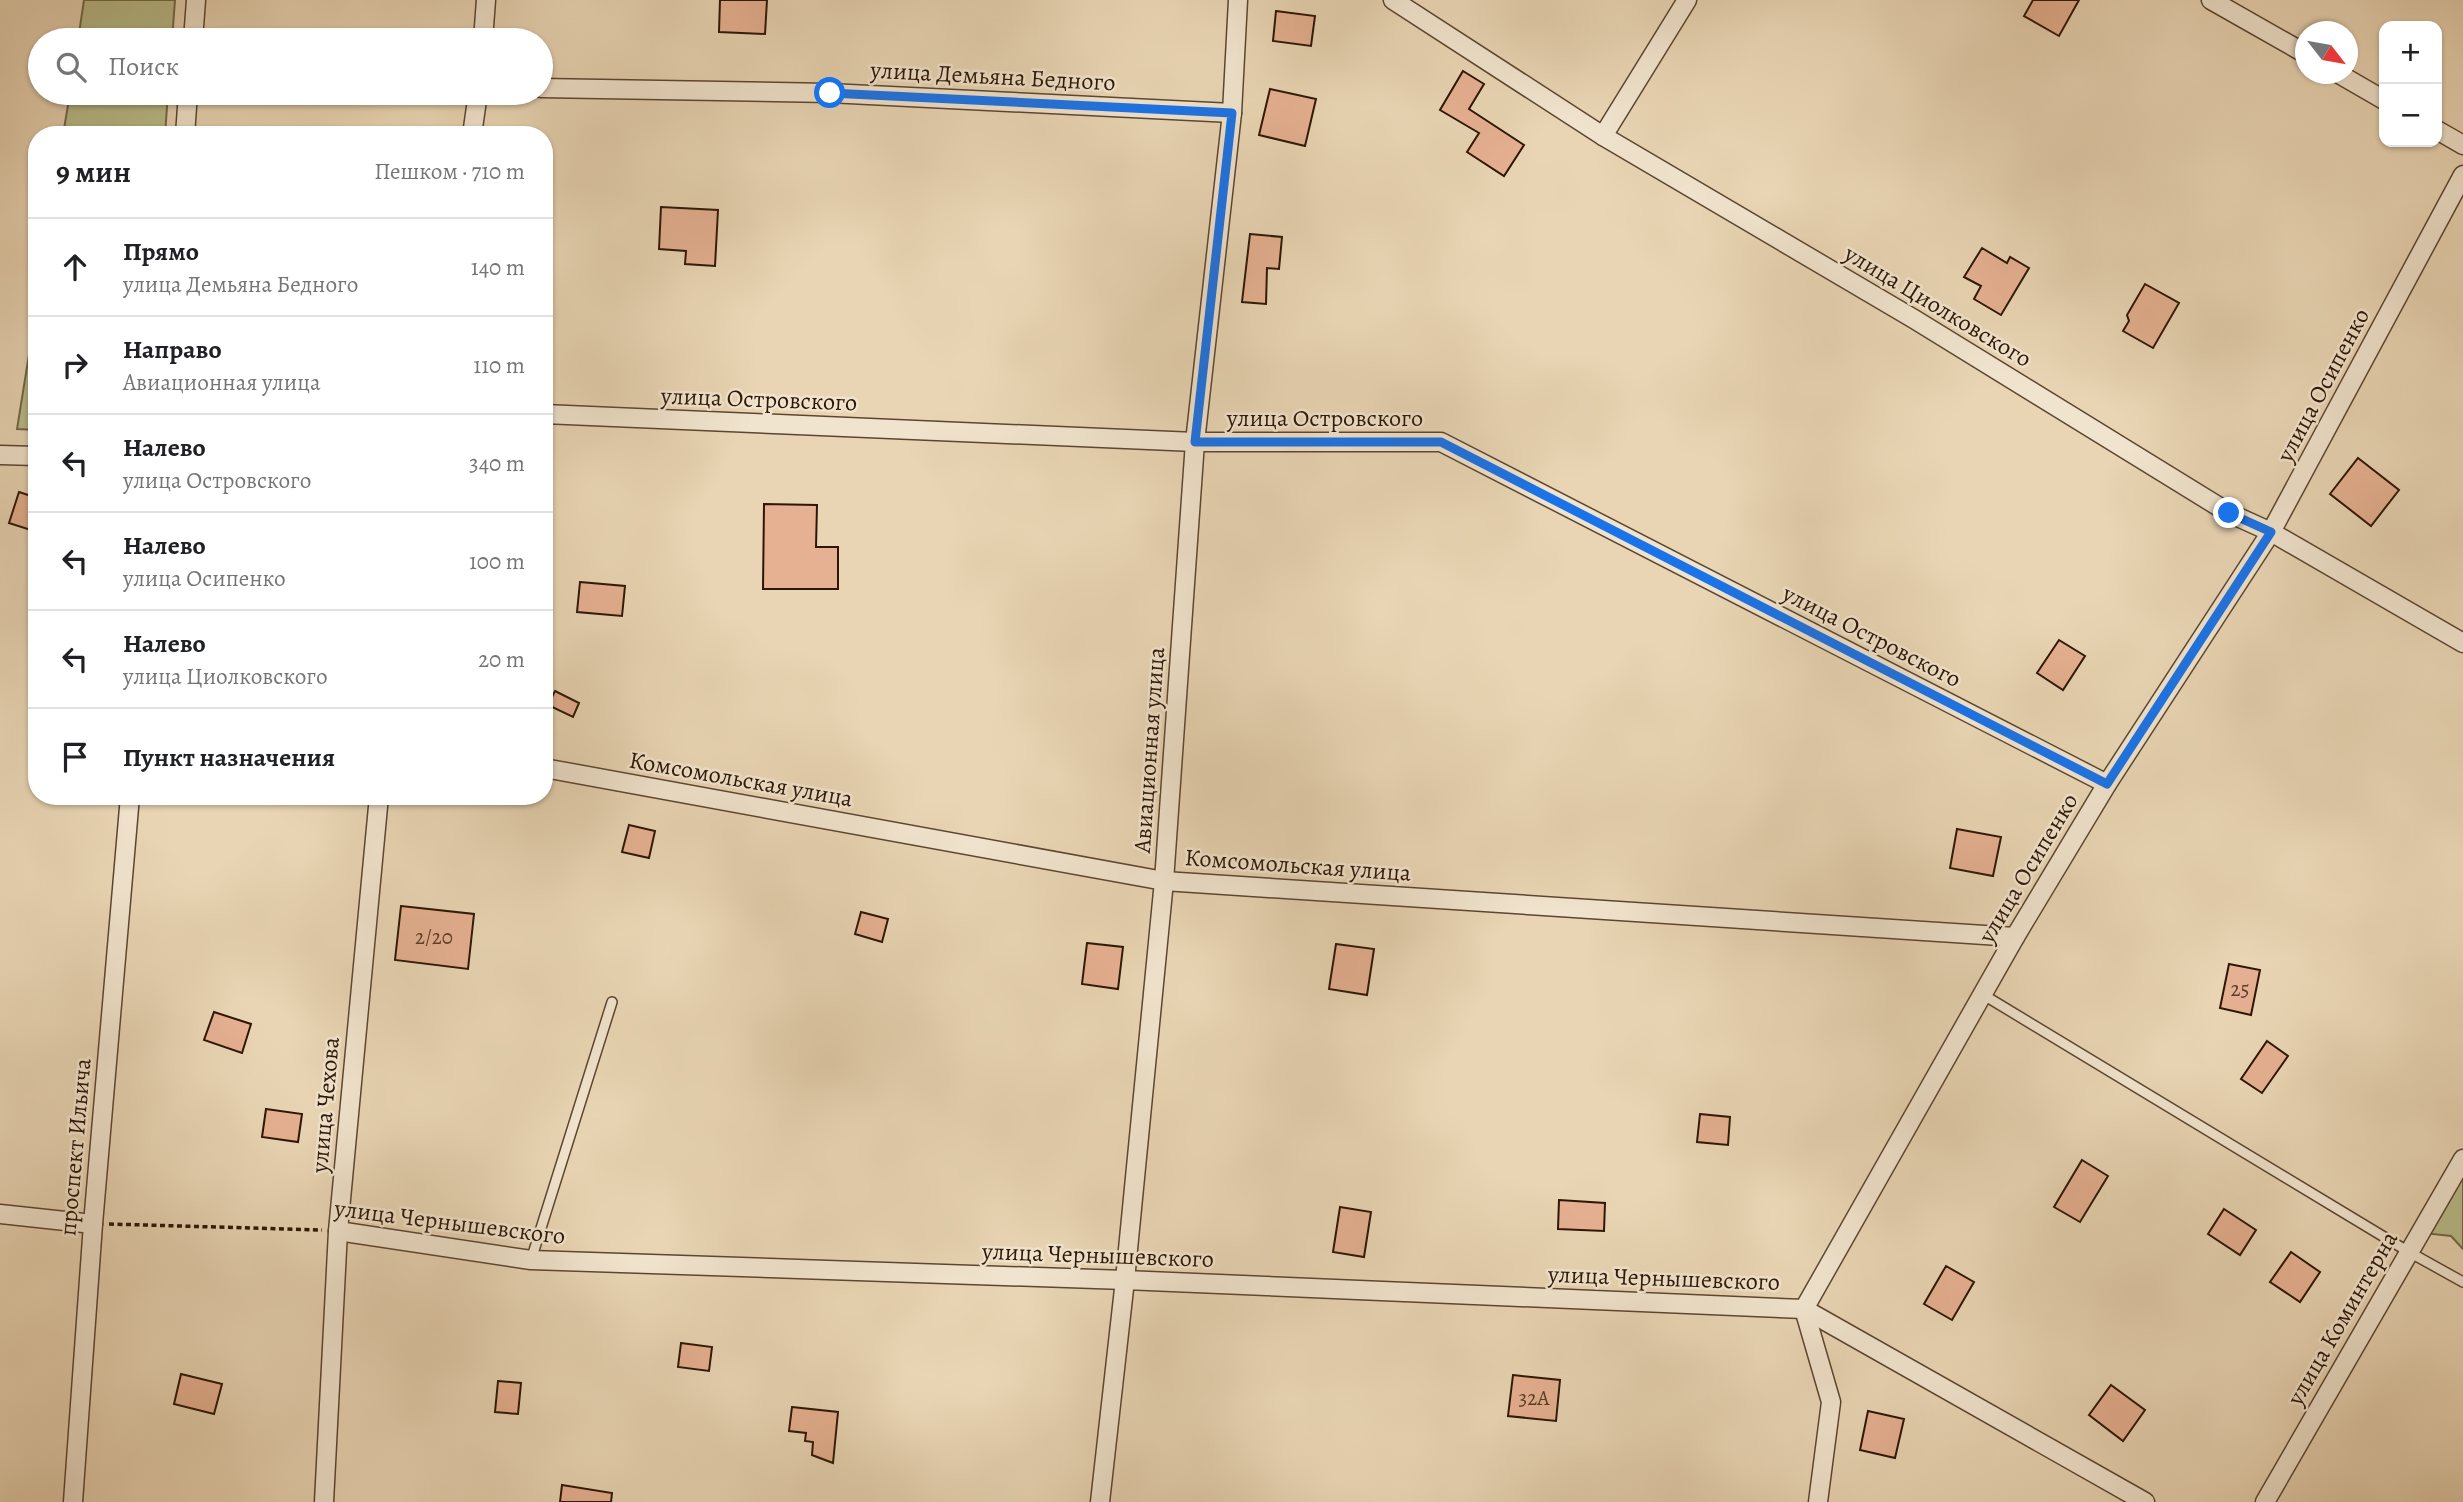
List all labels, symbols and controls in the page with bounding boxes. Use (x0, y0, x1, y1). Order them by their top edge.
north arrow (2295, 21, 2358, 84)
map controls (2379, 21, 2442, 147)
button: + (2379, 21, 2442, 84)
search box (28, 28, 553, 105)
icon: search (52, 48, 90, 86)
text: Поиск (108, 49, 179, 84)
street label: улица Демьяна Бедного (869, 54, 1116, 98)
route start (814, 77, 845, 108)
button: − (2379, 84, 2442, 147)
text: 9 мин (56, 152, 131, 192)
text: Пешком · 710 m (374, 156, 525, 187)
text: Прямо (123, 234, 199, 269)
street label: улица Циолковского (1837, 237, 2038, 375)
icon: ahead (56, 248, 94, 286)
text: 140 m (471, 252, 525, 283)
text: улица Демьяна Бедного (123, 269, 358, 300)
street label: улица Осипенко (2269, 303, 2377, 468)
text: Направо (123, 332, 222, 367)
icon: right (56, 346, 94, 384)
text: 110 m (473, 350, 525, 381)
text: Авиационная улица (123, 367, 321, 398)
street label: улица Островского (659, 380, 858, 418)
street label: улица Островского (1226, 402, 1423, 434)
text: Налево (123, 430, 206, 465)
icon: left (56, 444, 94, 482)
text: 340 m (469, 448, 525, 479)
text: улица Островского (123, 465, 311, 496)
route end (2213, 497, 2244, 528)
text: Налево (123, 528, 206, 563)
icon: left (56, 542, 94, 580)
text: 100 m (469, 546, 525, 577)
text: улица Осипенко (123, 563, 286, 594)
street label: улица Островского (1776, 577, 1967, 695)
text: Налево (123, 626, 206, 661)
icon: left (56, 640, 94, 678)
text: 20 m (478, 644, 525, 675)
street label: Авиационная улица (1126, 646, 1172, 855)
text: улица Циолковского (123, 661, 328, 692)
icon: arrive (56, 738, 94, 776)
text: Пункт назначения (123, 740, 335, 775)
street label: Комсомольская улица (627, 744, 855, 814)
street label: улица Осипенко (1970, 787, 2085, 950)
street label: Комсомольская улица (1184, 841, 1412, 889)
house number: 2/20 (415, 923, 453, 951)
house number: 25 (2230, 975, 2250, 1003)
street label: улица Чехова (303, 1036, 347, 1175)
street label: проспект Ильича (51, 1057, 99, 1237)
street label: улица Чернышевского (332, 1192, 567, 1252)
street label: улица Коминтерна (2279, 1225, 2405, 1412)
street label: улица Чернышевского (980, 1235, 1215, 1275)
street label: улица Чернышевского (1546, 1258, 1781, 1298)
house number: 32А (1519, 1384, 1550, 1412)

